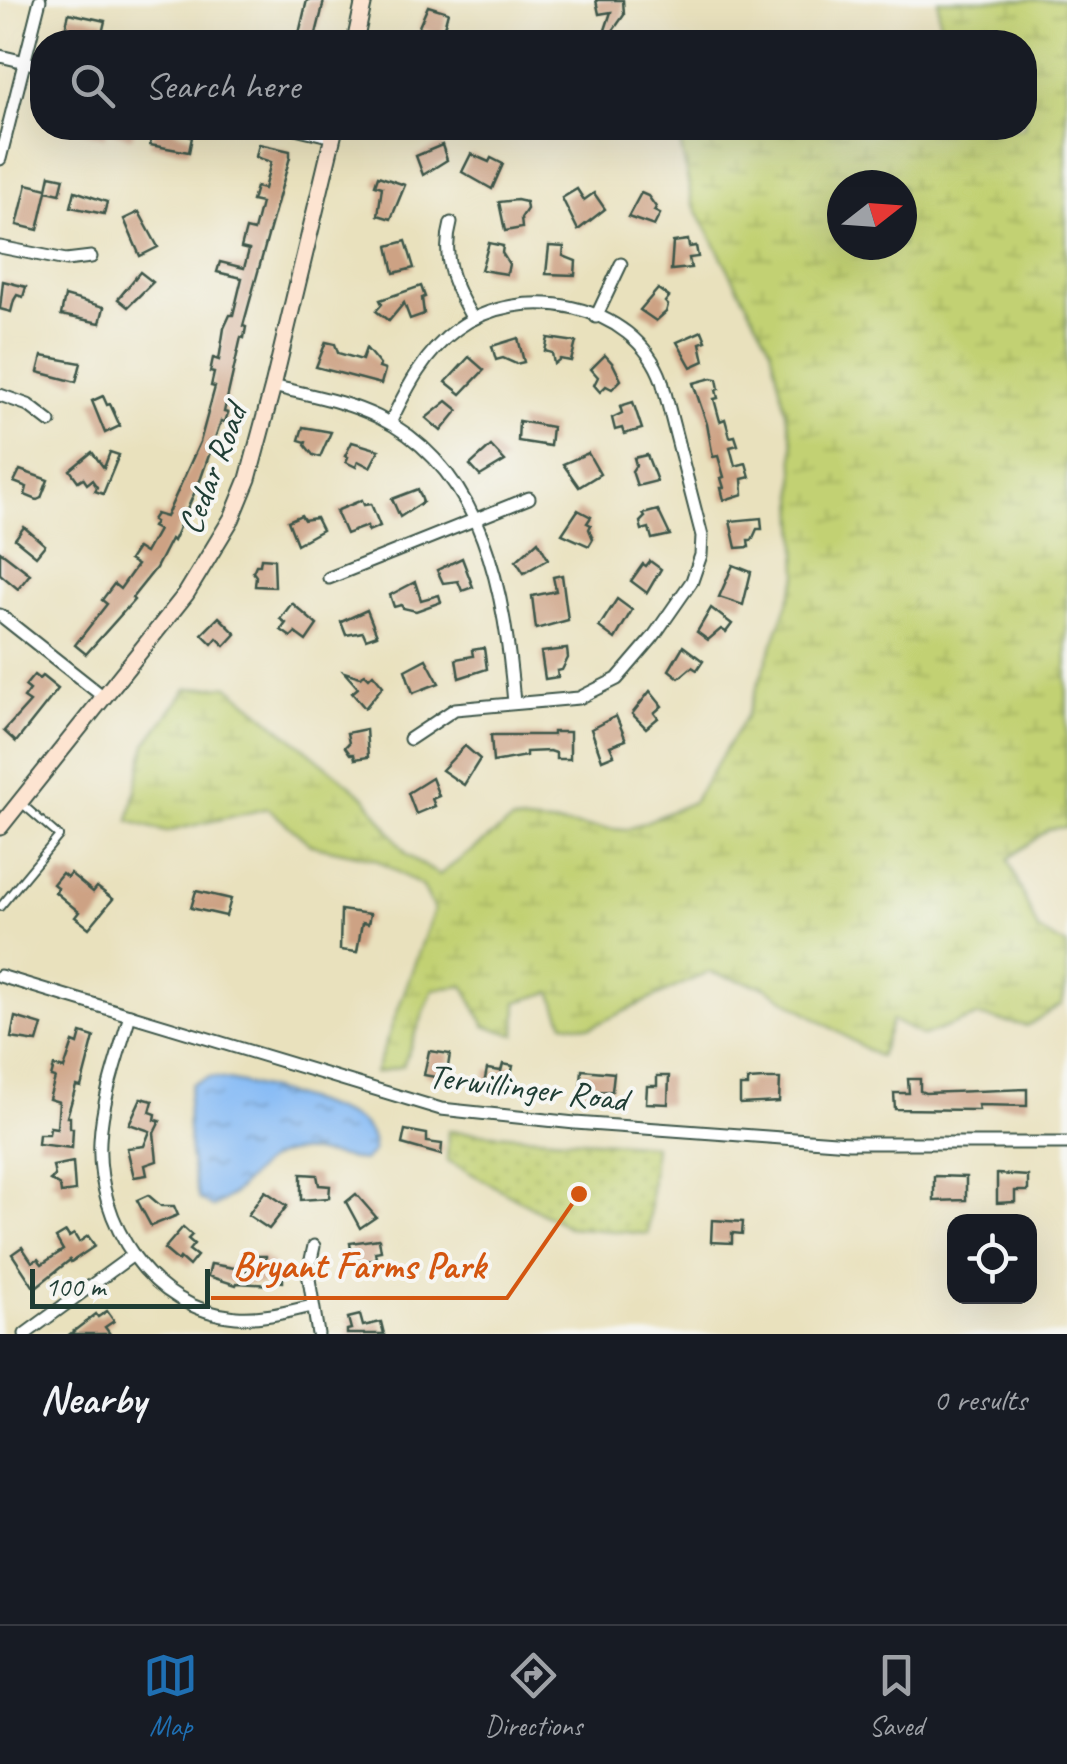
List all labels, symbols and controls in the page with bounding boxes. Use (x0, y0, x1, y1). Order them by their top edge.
search box (30, 30, 1037, 140)
icon: search (65, 58, 120, 113)
text: Search here (145, 62, 300, 109)
north arrow (827, 170, 917, 260)
street label: Cedar Road (167, 393, 260, 541)
street label: Terwillinger Road (426, 1053, 635, 1123)
map controls (947, 1214, 1037, 1304)
button: locate (947, 1214, 1037, 1304)
callout: Bryant Farms Park (211, 1230, 507, 1298)
text: Bryant Farms Park (233, 1242, 489, 1289)
scale bar (30, 1264, 210, 1308)
text: 100 m (45, 1269, 105, 1304)
text: Nearby (40, 1373, 146, 1426)
text: 0 results (933, 1379, 1027, 1420)
tab: Map (143, 1648, 198, 1743)
tab: Directions (485, 1648, 582, 1743)
tab: Saved (869, 1648, 924, 1743)

